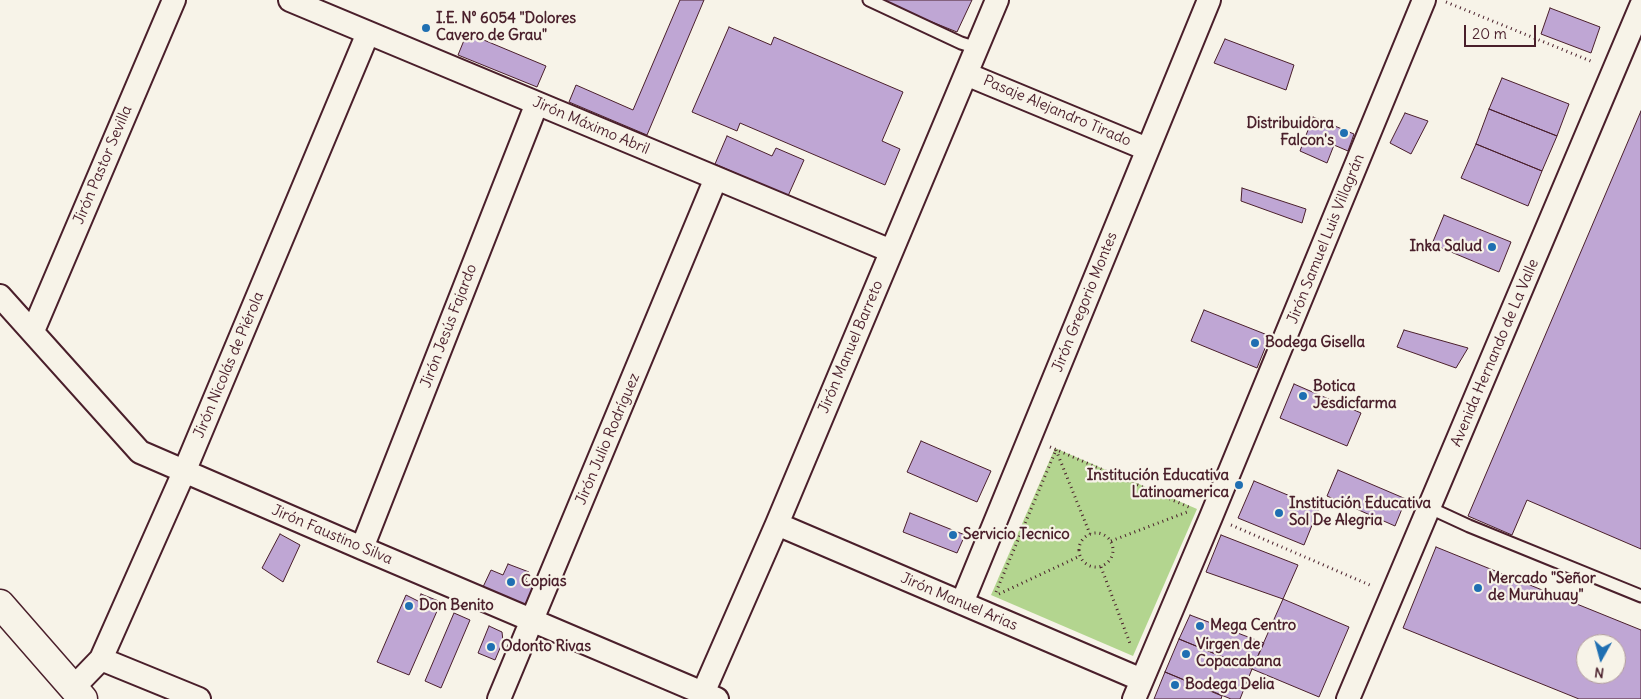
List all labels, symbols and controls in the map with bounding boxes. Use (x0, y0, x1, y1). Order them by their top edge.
place label: I.E. N° 6054 "Dolores Cavero de Grau" (436, 10, 576, 45)
scale bar (1466, 15, 1538, 47)
marker: I.E. N° 6054 "Dolores Cavero de Grau" (420, 22, 432, 34)
text: 20 m (1472, 24, 1507, 43)
street label: Pasaje Alejandro Tirado (980, 72, 1134, 150)
street label: Jirón Máximo Abril (530, 93, 652, 159)
street label: Jirón Pastor Sevilla (70, 103, 136, 227)
place label: Distribuidora Falcon's (1246, 115, 1334, 150)
marker: Distribuidora Falcon's (1338, 127, 1350, 139)
street label: Jirón Samuel Luis Villagrán (1284, 151, 1368, 327)
street label: Jirón Gregorio Montes (1049, 229, 1121, 375)
place label: Inka Salud (1409, 238, 1482, 256)
marker: Inka Salud (1486, 241, 1498, 253)
street label: Avenida Hernando de La Valle (1447, 256, 1543, 450)
street label: Jirón Jesús Fajardo (417, 262, 481, 390)
street label: Jirón Manuel Barreto (815, 278, 887, 416)
street label: Jirón Nicolás de Piérola (190, 289, 268, 441)
place label: Bodega Gisella (1265, 334, 1365, 352)
marker: Bodega Gisella (1249, 337, 1261, 349)
street label: Jirón Julio Rodríguez (572, 370, 644, 508)
place label: Botica Jesdicfarma (1313, 378, 1396, 413)
marker: Botica Jesdicfarma (1297, 390, 1309, 402)
place label: Institución Educativa Latinoamerica (1087, 467, 1229, 502)
marker: Institución Educativa Latinoamerica (1233, 479, 1245, 491)
place label: Institución Educativa Sol De Alegria (1289, 495, 1431, 530)
street label: Jirón Faustino Silva (269, 501, 395, 569)
marker: Institución Educativa Sol De Alegria (1273, 507, 1285, 519)
place label: Servicio Tecnico (963, 526, 1070, 544)
marker: Servicio Tecnico (947, 529, 959, 541)
street label: Jirón Manuel Arias (898, 569, 1020, 635)
place label: Mercado "Señor de Muruhuay" (1488, 570, 1596, 605)
place label: Copias (521, 573, 566, 591)
marker: Copias (505, 576, 517, 588)
marker: Mercado "Señor de Muruhuay" (1472, 582, 1484, 594)
place label: Don Benito (419, 597, 494, 615)
marker: Don Benito (403, 600, 415, 612)
place label: Mega Centro (1210, 617, 1296, 635)
marker: Mega Centro (1194, 620, 1206, 632)
north arrow (1576, 634, 1626, 684)
place label: Virgen de Copacabana (1196, 636, 1281, 671)
place label: Odonto Rivas (501, 638, 591, 656)
marker: Odonto Rivas (485, 641, 497, 653)
marker: Virgen de Copacabana (1180, 648, 1192, 660)
text: N (1593, 663, 1605, 682)
place label: Bodega Delia (1185, 676, 1275, 694)
marker: Bodega Delia (1169, 679, 1181, 691)

